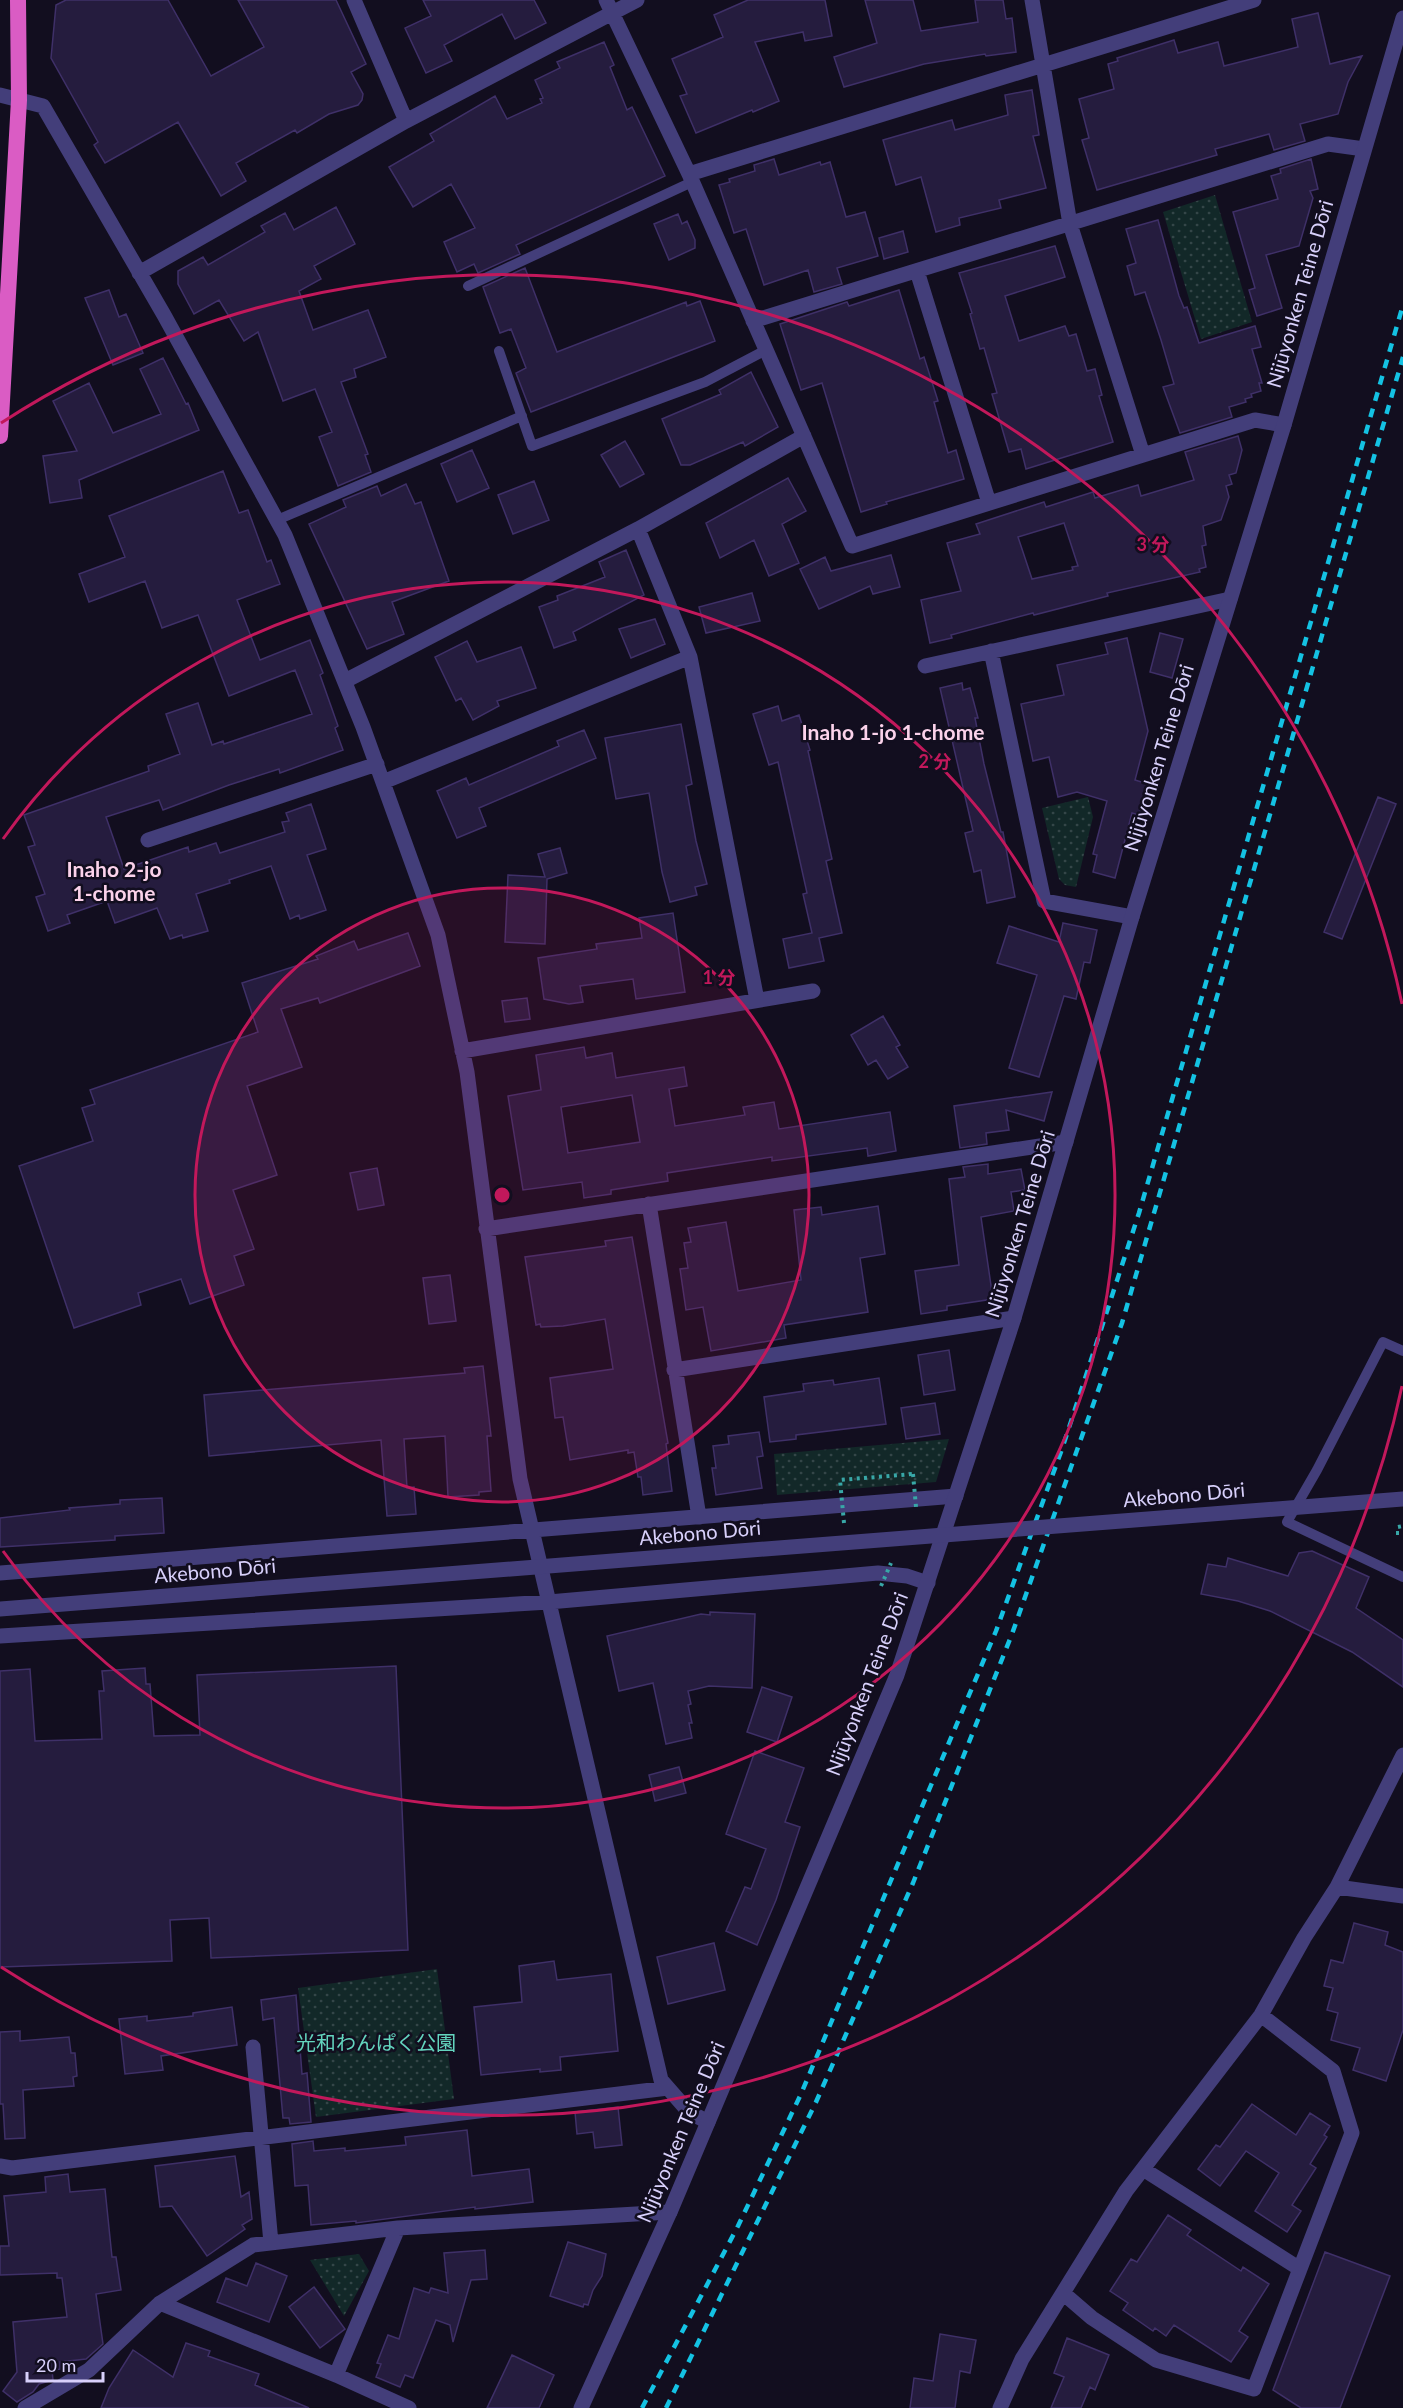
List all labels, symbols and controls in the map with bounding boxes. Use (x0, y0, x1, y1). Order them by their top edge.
street label: Nijūyonken Teine Dōri (1261, 197, 1337, 390)
text: 3 分 (1137, 533, 1169, 555)
street label: Nijūyonken Teine Dōri (1118, 661, 1198, 854)
district label: Inaho 1-jo 1-chome (802, 719, 984, 744)
text: 2 分 (919, 750, 951, 772)
district label: Inaho 2-jo 1-chome (67, 856, 162, 905)
text: 1 分 (703, 966, 735, 988)
street label: Nijūyonken Teine Dōri (979, 1127, 1059, 1320)
centre of rings (492, 1185, 512, 1205)
street label: Akebono Dōri (1122, 1477, 1246, 1511)
street label: Akebono Dōri (638, 1515, 762, 1549)
street label: Akebono Dōri (153, 1553, 277, 1587)
street label: Nijūyonken Teine Dōri (820, 1589, 912, 1779)
park label: 光和わんぱく公園 (296, 2030, 456, 2054)
street label: Nijūyonken Teine Dōri (631, 2037, 729, 2226)
scale bar (27, 2345, 104, 2383)
text: 20 m (36, 2354, 76, 2376)

